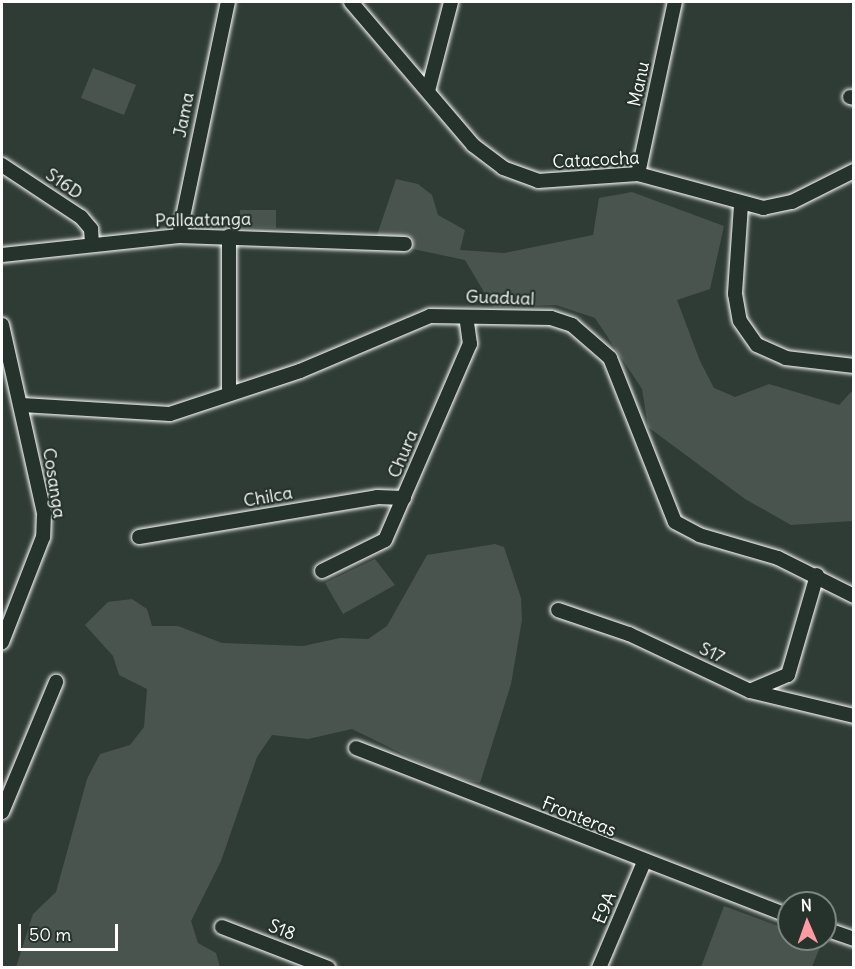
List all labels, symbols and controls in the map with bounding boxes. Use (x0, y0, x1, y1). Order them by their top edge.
street label: Manu (624, 59, 654, 109)
street label: Jama (169, 91, 199, 139)
street label: Catacocha (552, 147, 640, 173)
street label: S16D (41, 164, 87, 204)
street label: Pallaatanga (155, 208, 251, 232)
street label: Guadual (465, 286, 535, 310)
street label: Chura (383, 427, 423, 481)
street label: Cosanga (38, 446, 70, 520)
street label: Chilca (242, 482, 294, 512)
street label: S17 (696, 638, 728, 668)
street label: Fronteras (539, 792, 619, 842)
street label: E9A (589, 889, 621, 927)
north arrow (777, 891, 837, 951)
text: N (801, 895, 812, 915)
scale bar (21, 912, 122, 950)
street label: S18 (265, 915, 299, 945)
text: 50 m (29, 923, 71, 946)

